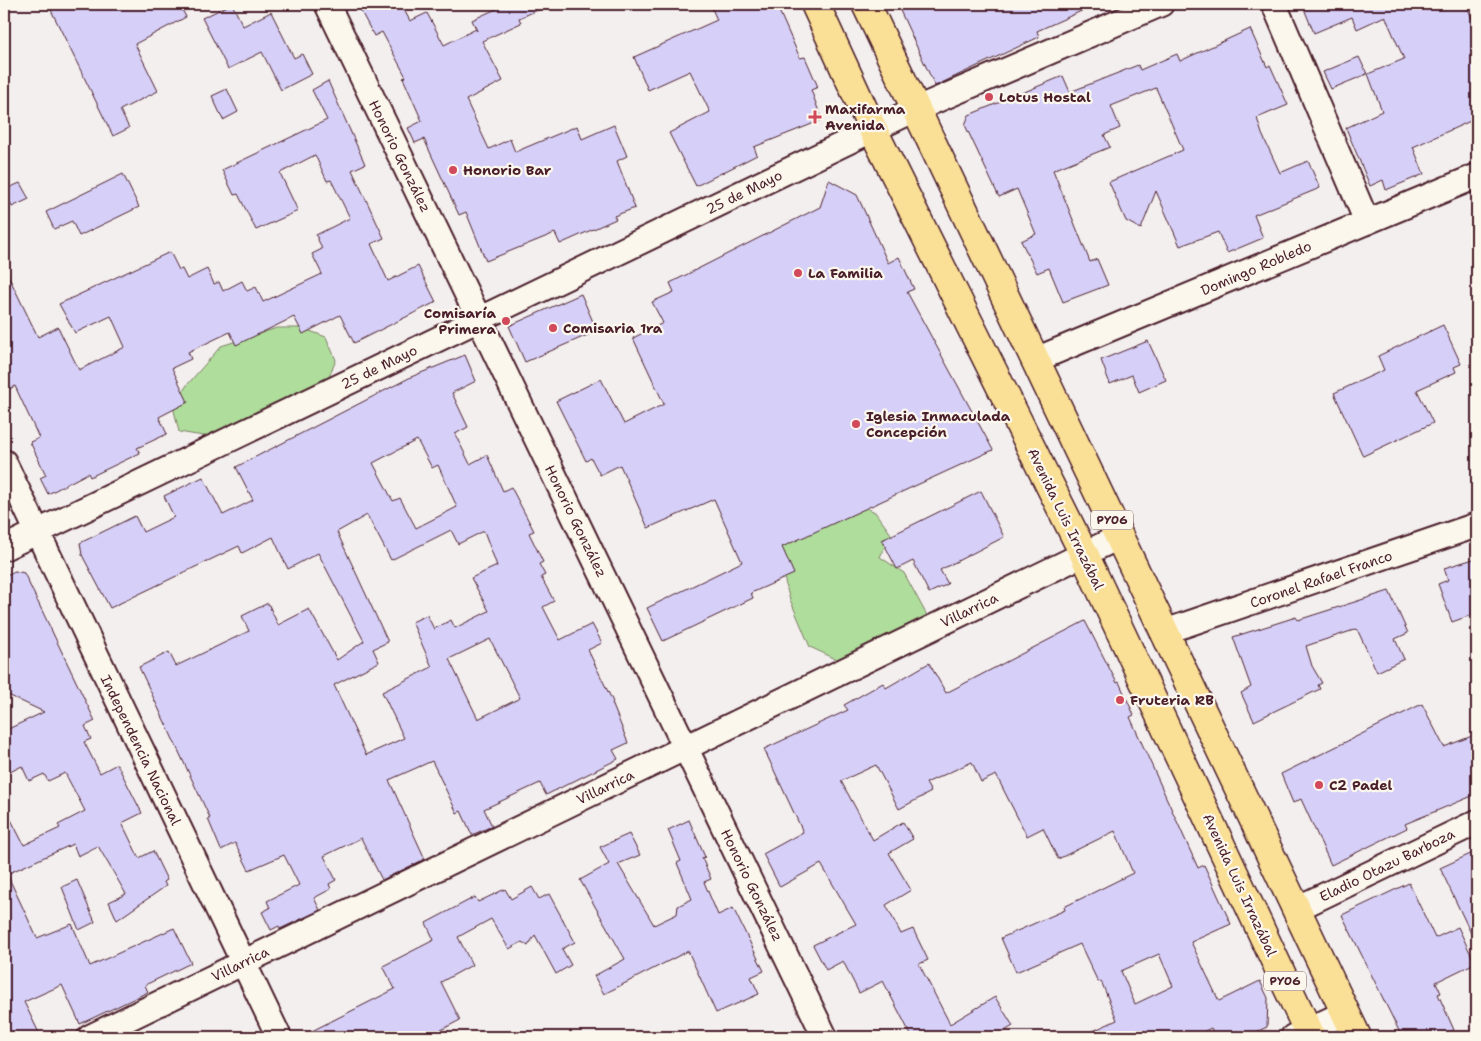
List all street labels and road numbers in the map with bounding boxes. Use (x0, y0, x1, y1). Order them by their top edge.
street label: Honorio González (365, 97, 435, 215)
street label: 25 de Mayo (703, 166, 785, 218)
street label: Domingo Robledo (1198, 237, 1314, 299)
street label: 25 de Mayo (338, 341, 420, 393)
street label: Avenida Luis Irrazábal (1024, 445, 1109, 594)
street label: Honorio González (541, 462, 611, 580)
road number: PY06 (1091, 510, 1133, 530)
street label: Coronel Rafael Franco (1247, 546, 1395, 612)
street label: Villarrica (937, 588, 1001, 632)
street label: Independencia Nacional (97, 672, 186, 829)
street label: Villarrica (573, 765, 637, 809)
street label: Avenida Luis Irrazábal (1199, 811, 1281, 960)
street label: Eladio Otazu Barboza (1316, 824, 1458, 906)
street label: Honorio González (717, 826, 787, 944)
street label: Villarrica (208, 942, 272, 986)
road number: PY06 (1264, 971, 1306, 990)

